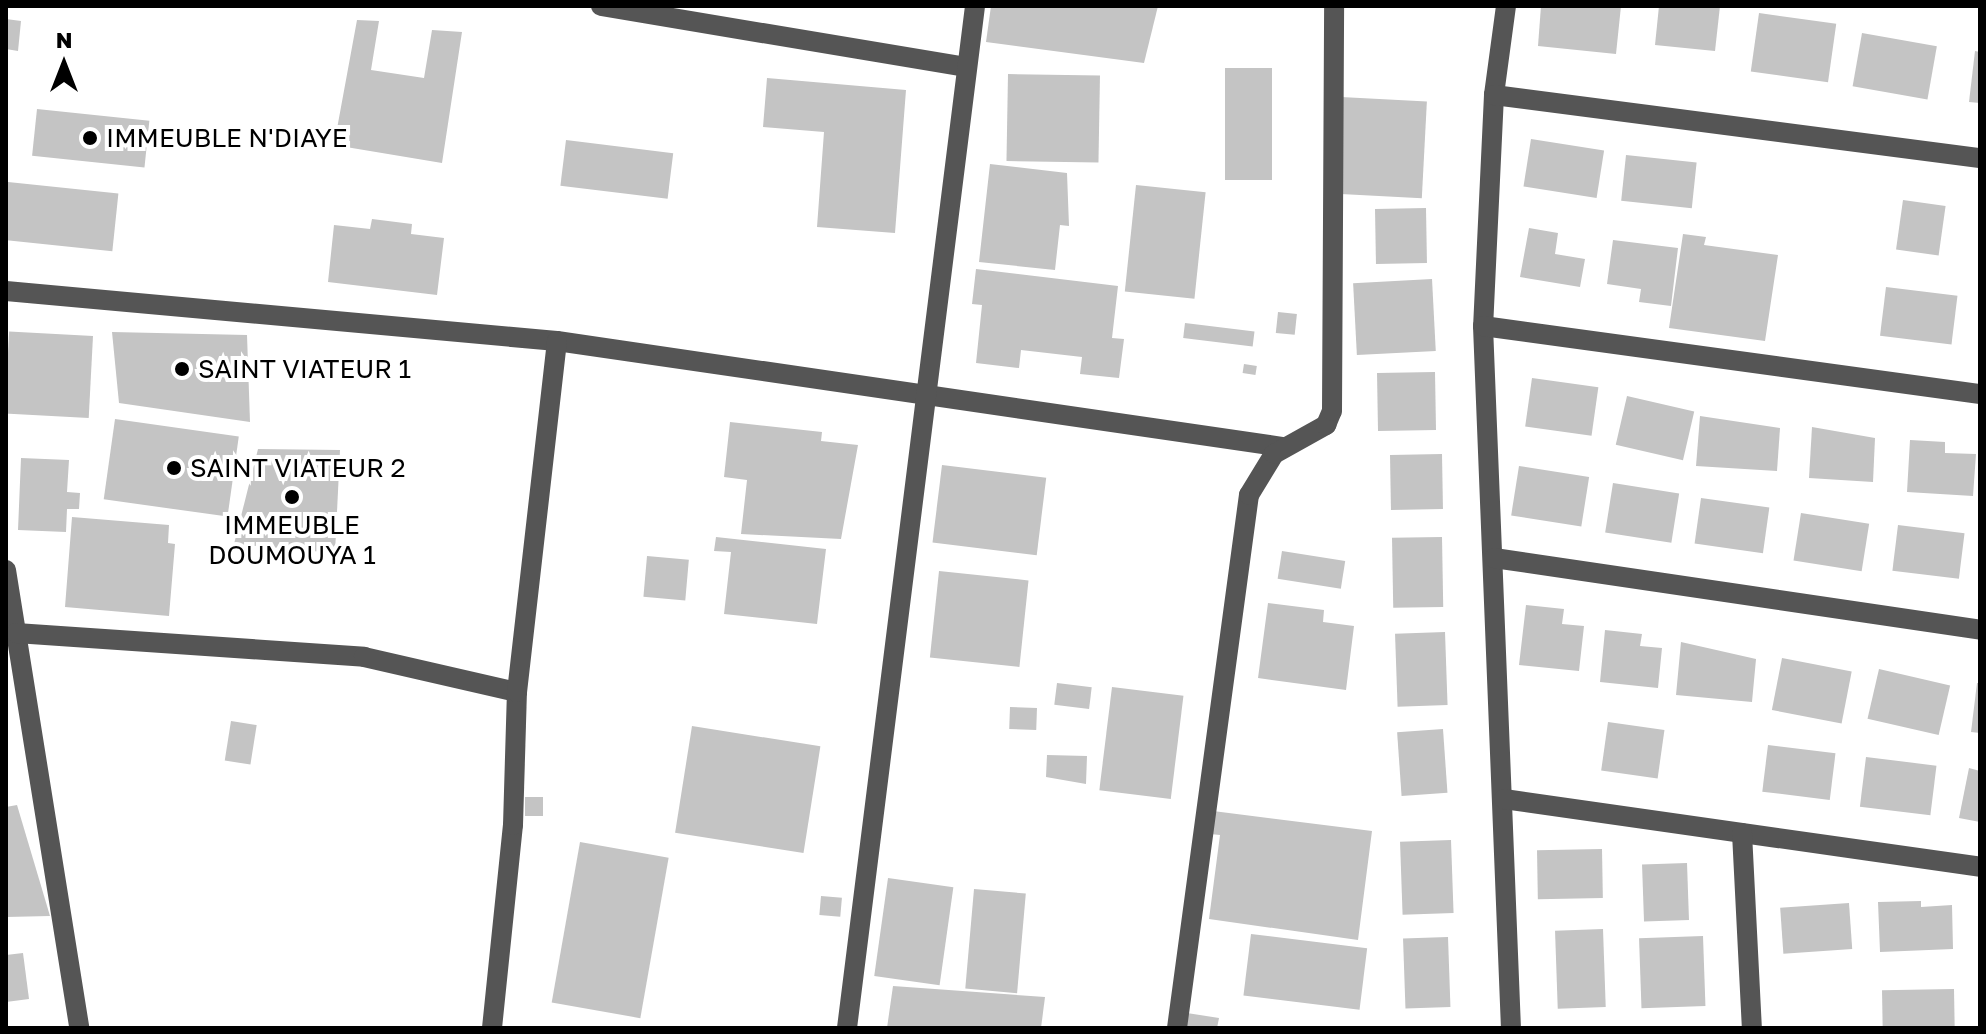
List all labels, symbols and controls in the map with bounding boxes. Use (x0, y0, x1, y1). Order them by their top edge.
north arrow (24, 24, 104, 104)
text: N (56, 26, 72, 53)
place label: IMMEUBLE N'DIAYE (106, 122, 347, 154)
marker: IMMEUBLE N'DIAYE (81, 129, 99, 147)
place label: SAINT VIATEUR 1 (198, 353, 411, 385)
marker: SAINT VIATEUR 1 (173, 360, 191, 378)
place label: SAINT VIATEUR 2 (190, 452, 405, 484)
marker: SAINT VIATEUR 2 (165, 459, 183, 477)
marker: IMMEUBLE DOUMOUYA 1 (283, 488, 301, 506)
place label: IMMEUBLE DOUMOUYA 1 (208, 509, 376, 570)

